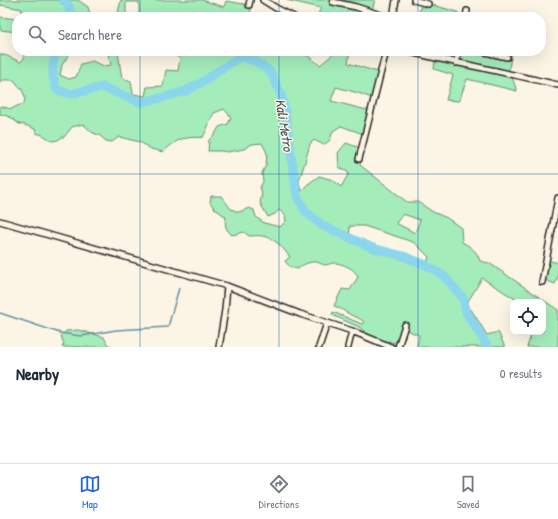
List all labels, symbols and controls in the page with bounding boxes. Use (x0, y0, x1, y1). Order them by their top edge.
search box (12, 12, 546, 56)
icon: search (26, 23, 48, 45)
text: Search here (58, 24, 122, 45)
water label: Kali Metro (271, 98, 299, 154)
map controls (510, 299, 546, 335)
button: locate (510, 299, 546, 335)
text: Nearby (16, 362, 59, 385)
text: 0 results (500, 364, 542, 382)
tab: Map (79, 473, 101, 511)
tab: Directions (259, 473, 299, 511)
tab: Saved (457, 473, 479, 511)

